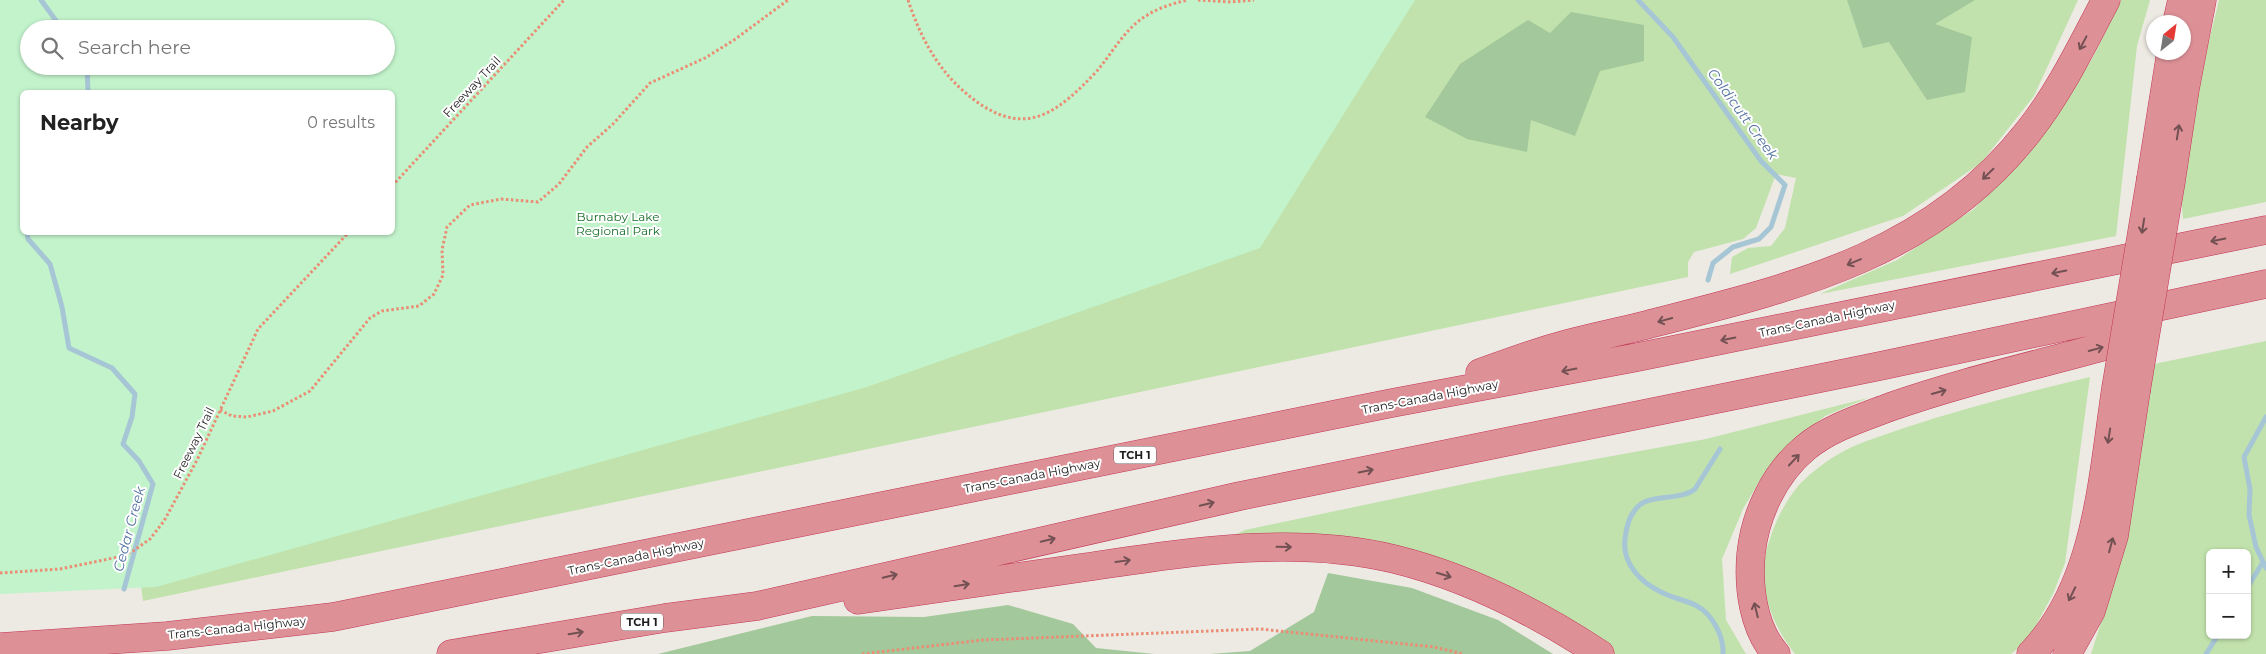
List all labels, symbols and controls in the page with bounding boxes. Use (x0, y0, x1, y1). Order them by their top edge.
north arrow (2146, 15, 2191, 60)
search box (20, 20, 395, 75)
icon: search (38, 34, 66, 62)
one-way arrow (2078, 35, 2087, 50)
text: Search here (78, 36, 191, 59)
street label: Freeway Trail (440, 53, 504, 120)
water label: Coldicutt Creek (1704, 65, 1783, 164)
text: Nearby (40, 110, 119, 135)
text: 0 results (307, 113, 375, 132)
one-way arrow (2174, 125, 2184, 141)
one-way arrow (1982, 168, 1995, 180)
park label: Burnaby Lake Regional Park (576, 209, 661, 238)
one-way arrow (2138, 218, 2148, 234)
one-way arrow (2211, 236, 2227, 245)
one-way arrow (1847, 258, 1862, 268)
one-way arrow (2051, 267, 2067, 277)
street label: Trans-Canada Highway (1758, 297, 1897, 340)
one-way arrow (1657, 316, 1673, 325)
one-way arrow (1721, 335, 1737, 344)
one-way arrow (2087, 343, 2103, 353)
one-way arrow (1561, 366, 1577, 376)
street label: Trans-Canada Highway (1360, 376, 1500, 417)
one-way arrow (1931, 386, 1947, 396)
street label: Freeway Trail (170, 404, 217, 481)
one-way arrow (2103, 428, 2113, 444)
road number: TCH 1 (1114, 446, 1156, 464)
one-way arrow (1788, 454, 1800, 467)
street label: Trans-Canada Highway (962, 455, 1102, 496)
one-way arrow (1357, 465, 1373, 475)
water label: Cedar Creek (109, 484, 149, 573)
one-way arrow (1198, 499, 1214, 508)
street label: Trans-Canada Highway (567, 535, 706, 578)
one-way arrow (1040, 535, 1056, 544)
one-way arrow (2107, 537, 2117, 553)
one-way arrow (1276, 542, 1292, 552)
map controls (2206, 549, 2251, 639)
button: + (2206, 549, 2251, 594)
one-way arrow (1114, 556, 1130, 566)
one-way arrow (1435, 570, 1451, 580)
one-way arrow (881, 571, 897, 580)
one-way arrow (953, 579, 969, 589)
one-way arrow (2066, 586, 2076, 601)
button: − (2206, 594, 2251, 639)
one-way arrow (1750, 603, 1760, 619)
street label: Trans-Canada Highway (167, 613, 307, 642)
road number: TCH 1 (621, 614, 663, 630)
one-way arrow (568, 627, 584, 637)

